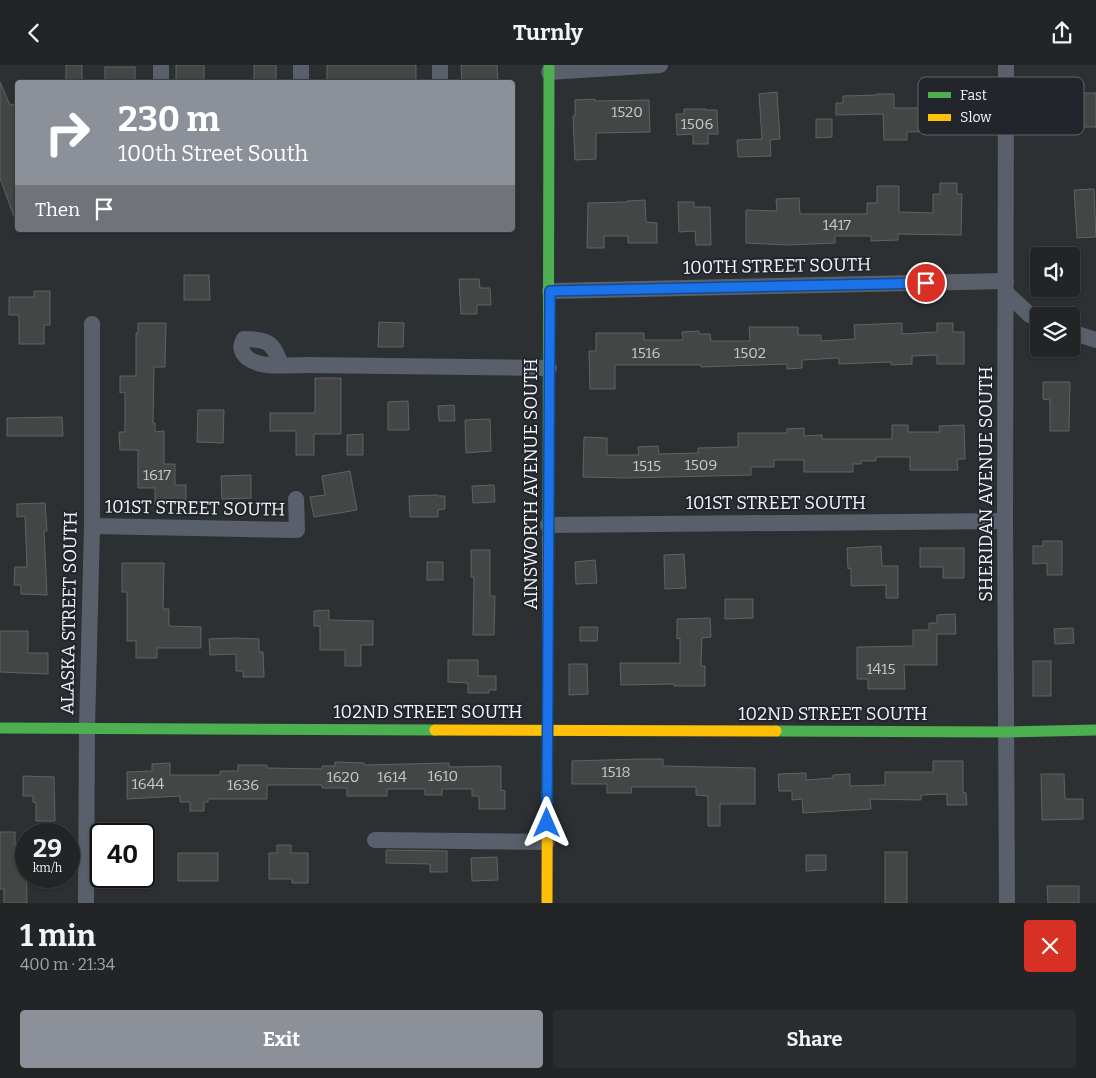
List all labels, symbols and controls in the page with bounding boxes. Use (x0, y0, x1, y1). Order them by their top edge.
icon: back (20, 19, 48, 47)
text: Turnly (513, 19, 583, 46)
icon: share (1048, 19, 1076, 47)
legend (918, 77, 1084, 135)
text: Fast (960, 87, 987, 104)
text: 230 m (118, 98, 220, 140)
icon: right (35, 100, 100, 165)
house number: 1520 (611, 103, 643, 121)
text: Slow (960, 109, 992, 126)
house number: 1506 (681, 115, 713, 133)
text: 100th Street South (118, 140, 308, 167)
icon: arrive (90, 195, 118, 223)
text: Then (35, 198, 80, 221)
house number: 1417 (823, 216, 852, 234)
map controls (1030, 247, 1080, 357)
button: sound (1030, 247, 1080, 297)
street label: 100TH STREET SOUTH (683, 253, 871, 279)
pin (905, 262, 947, 304)
icon: arrive (912, 269, 940, 297)
button: layers (1030, 307, 1080, 357)
house number: 1516 (632, 344, 661, 362)
house number: 1502 (734, 344, 766, 362)
street label: AINSWORTH AVENUE SOUTH (520, 358, 542, 610)
street label: SHERIDAN AVENUE SOUTH (975, 366, 997, 602)
house number: 1509 (685, 456, 717, 474)
house number: 1515 (633, 457, 661, 475)
house number: 1617 (143, 466, 172, 484)
street label: 101ST STREET SOUTH (686, 492, 866, 514)
street label: 101ST STREET SOUTH (105, 495, 285, 521)
street label: ALASKA STREET SOUTH (56, 511, 82, 715)
house number: 1415 (867, 660, 895, 678)
street label: 102ND STREET SOUTH (333, 701, 523, 723)
street label: 102ND STREET SOUTH (738, 703, 928, 725)
house number: 1518 (601, 763, 631, 781)
house number: 1610 (428, 767, 458, 785)
house number: 1620 (327, 768, 359, 786)
house number: 1614 (377, 768, 407, 786)
house number: 1644 (132, 775, 165, 793)
house number: 1636 (227, 776, 259, 794)
position arrow (520, 796, 572, 848)
speed limit sign: 40 (90, 823, 155, 888)
text: 29 (33, 834, 62, 864)
text: km/h (33, 861, 62, 875)
text: 1 min (20, 918, 96, 954)
button: close (1024, 920, 1076, 972)
text: 400 m · 21:34 (20, 955, 115, 974)
button: Exit (20, 1010, 543, 1068)
button: Share (553, 1010, 1076, 1068)

